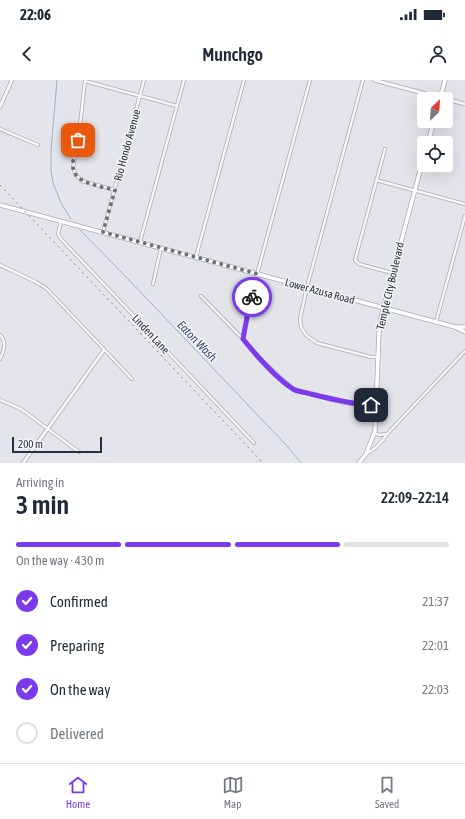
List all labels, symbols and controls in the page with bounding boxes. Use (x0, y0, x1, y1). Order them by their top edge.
text: 22:06 (20, 6, 51, 23)
icon: back (16, 43, 38, 65)
icon: person (427, 43, 449, 65)
text: Munchgo (202, 44, 263, 65)
north arrow (417, 92, 453, 128)
map controls (417, 92, 453, 172)
street label: Rio Hondo Avenue (112, 108, 142, 182)
pin (61, 123, 95, 157)
icon: bag (67, 129, 89, 151)
button: locate (417, 136, 453, 172)
street label: Temple City Boulevard (374, 241, 406, 331)
street label: Lower Azusa Road (284, 276, 356, 306)
courier (232, 277, 272, 317)
icon: bike (241, 286, 263, 308)
street label: Linden Lane (130, 312, 172, 356)
water label: Eaton Wash (174, 318, 220, 364)
pin (354, 388, 388, 422)
icon: home (360, 394, 382, 416)
scale bar (12, 435, 102, 454)
text: 200 m (18, 438, 43, 450)
text: Arriving in (16, 475, 64, 490)
text: 22:09–22:14 (381, 489, 449, 506)
text: 3 min (16, 490, 69, 520)
text: On the way · 430 m (16, 553, 104, 568)
icon: check (16, 590, 38, 612)
text: Confirmed (50, 593, 108, 610)
text: 21:37 (422, 594, 449, 609)
icon: check (16, 634, 38, 656)
text: Preparing (50, 637, 104, 654)
text: 22:01 (422, 638, 449, 653)
icon: check (16, 678, 38, 700)
text: On the way (50, 681, 111, 698)
text: 22:03 (422, 682, 449, 697)
text: Delivered (50, 725, 104, 742)
tab: Home (66, 774, 90, 810)
tab: Map (222, 774, 244, 810)
tab: Saved (375, 774, 399, 810)

